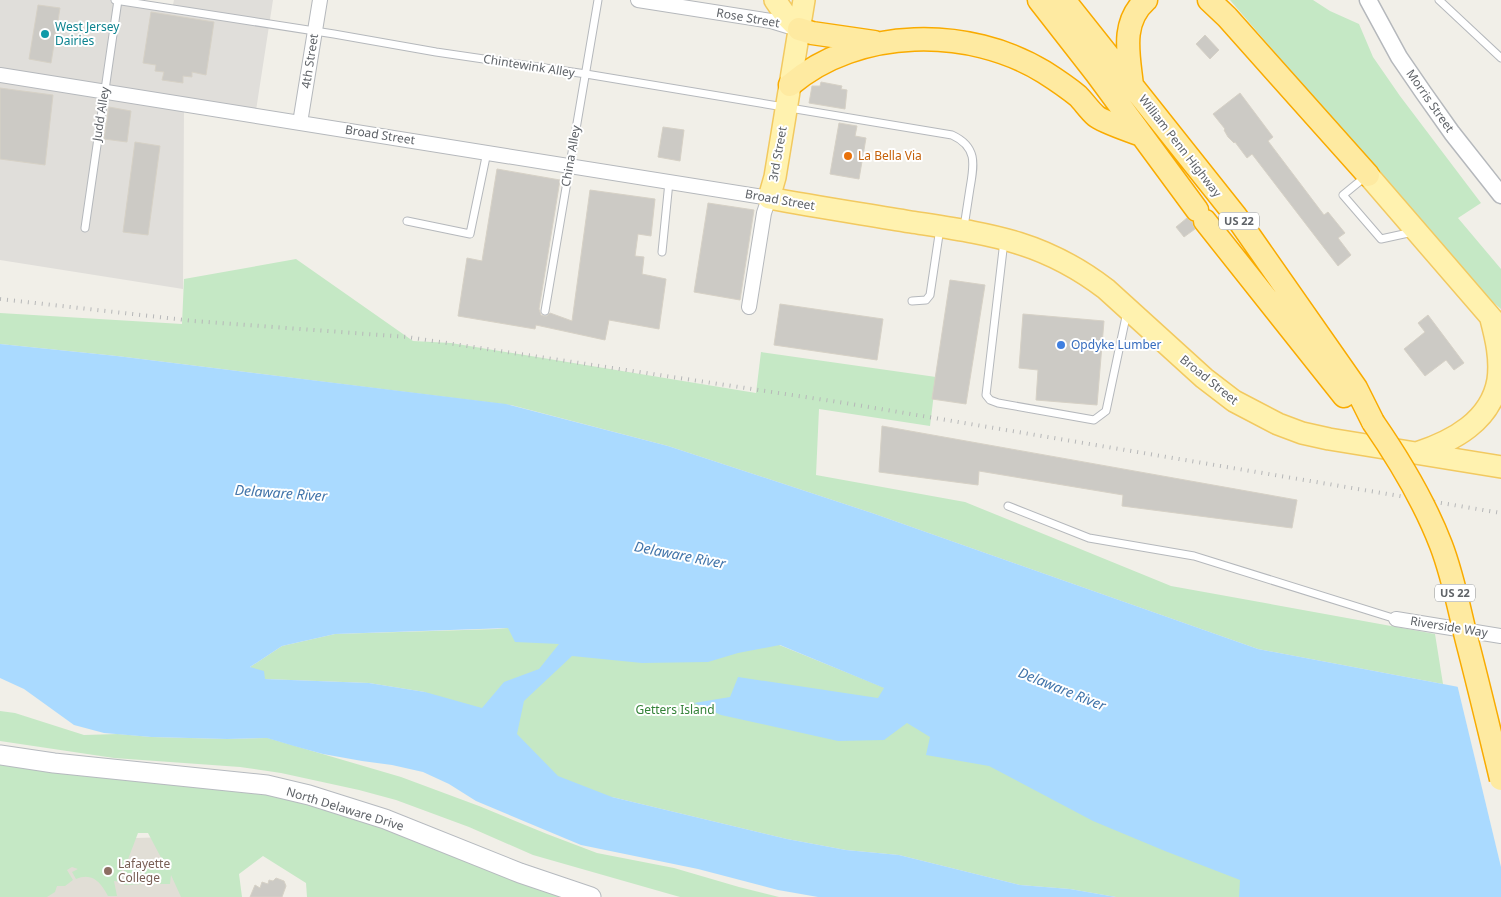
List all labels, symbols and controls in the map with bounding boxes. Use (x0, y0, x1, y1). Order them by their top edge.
street label: Rose Street (715, 4, 782, 32)
place label: West Jersey Dairies (55, 18, 120, 49)
marker: West Jersey Dairies (39, 28, 51, 40)
street label: 4th Street (297, 32, 322, 90)
street label: Chintewink Alley (482, 50, 577, 81)
street label: Morris Street (1402, 66, 1459, 136)
street label: Judd Alley (88, 85, 113, 143)
street label: William Penn Highway (1135, 91, 1226, 201)
street label: Broad Street (344, 121, 417, 149)
street label: China Alley (557, 123, 584, 188)
street label: 3rd Street (764, 124, 791, 183)
place label: La Bella Via (858, 147, 922, 164)
marker: La Bella Via (842, 150, 854, 162)
street label: Broad Street (744, 185, 817, 214)
road number: US 22 (1219, 212, 1259, 230)
place label: Opdyke Lumber (1071, 336, 1162, 353)
marker: Opdyke Lumber (1055, 339, 1067, 351)
street label: Broad Street (1177, 351, 1243, 409)
water label: Delaware River (234, 480, 328, 505)
water label: Delaware River (633, 536, 728, 573)
road number: US 22 (1435, 584, 1475, 602)
street label: Riverside Way (1409, 612, 1490, 641)
water label: Delaware River (1016, 662, 1109, 715)
park label: Getters Island (635, 701, 715, 718)
street label: North Delaware Drive (284, 783, 406, 835)
place label: Lafayette College (118, 855, 170, 886)
marker: Lafayette College (102, 865, 114, 877)

